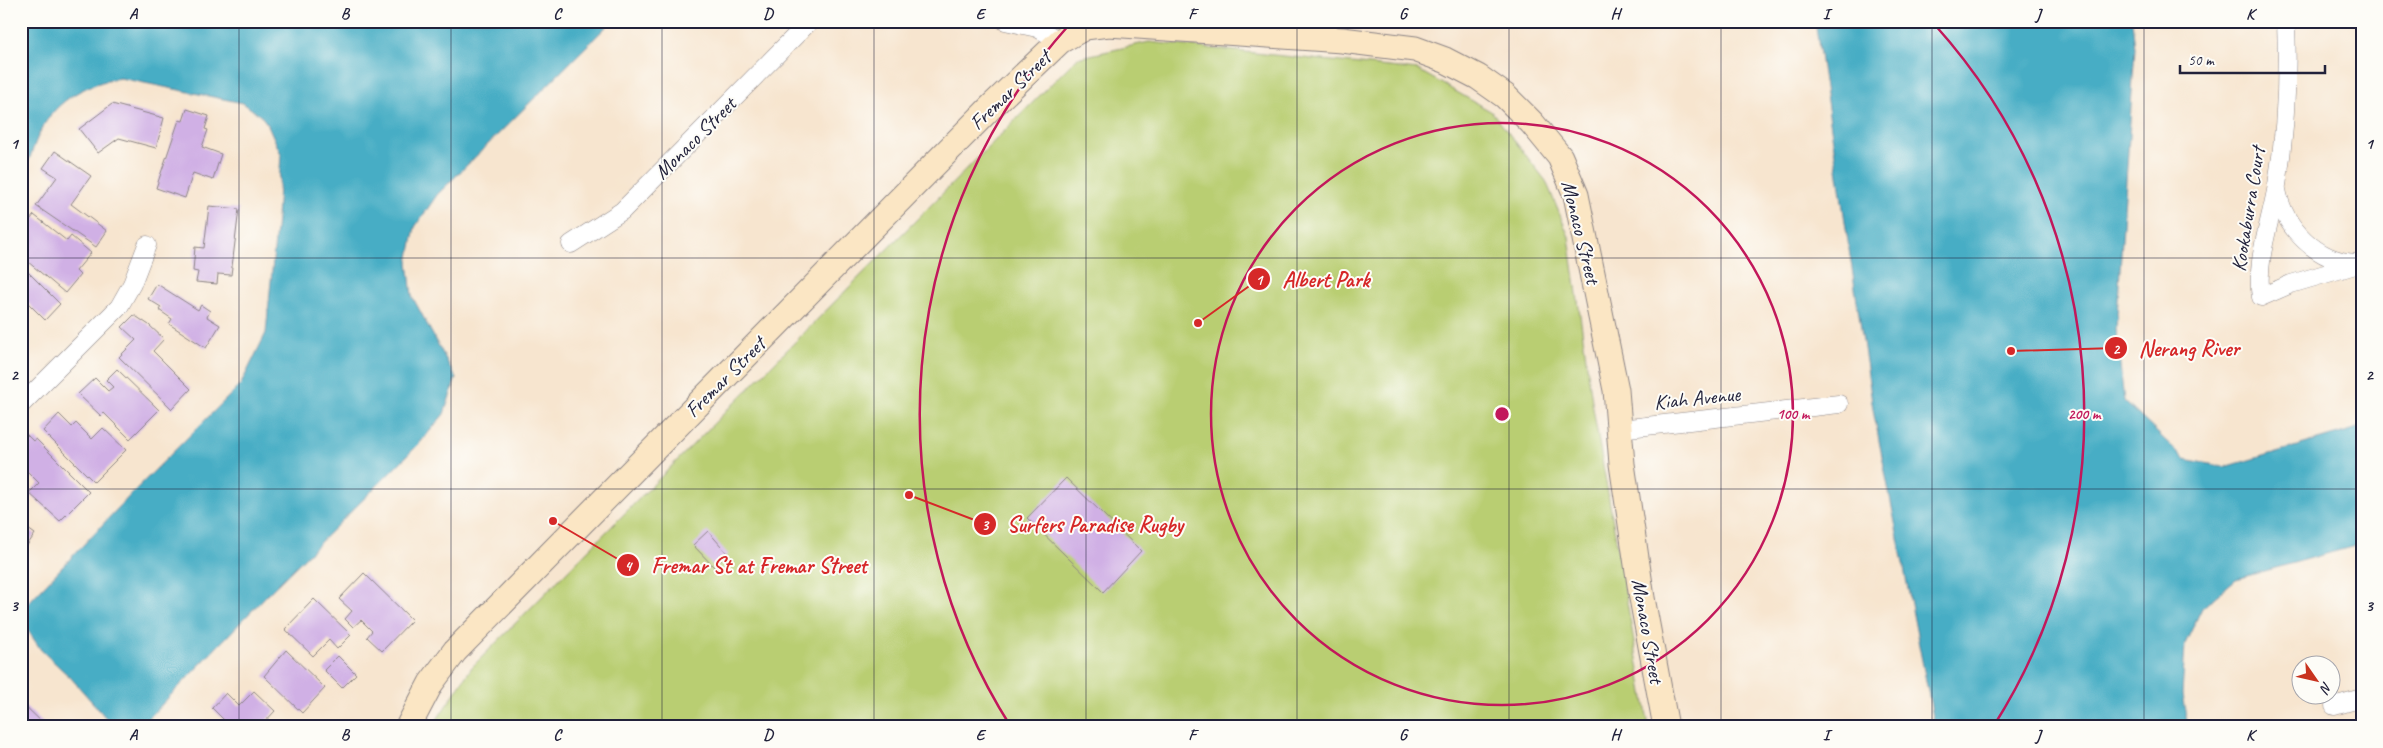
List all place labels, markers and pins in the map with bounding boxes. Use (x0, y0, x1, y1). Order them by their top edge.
callout: Albert Park (1246, 261, 1380, 298)
callout: Nerang River (2103, 330, 2249, 367)
centre of rings (1493, 405, 1511, 423)
callout: Surfers Paradise Rugby (972, 506, 1193, 543)
callout: Fremar St at Fremar Street (616, 547, 878, 584)

